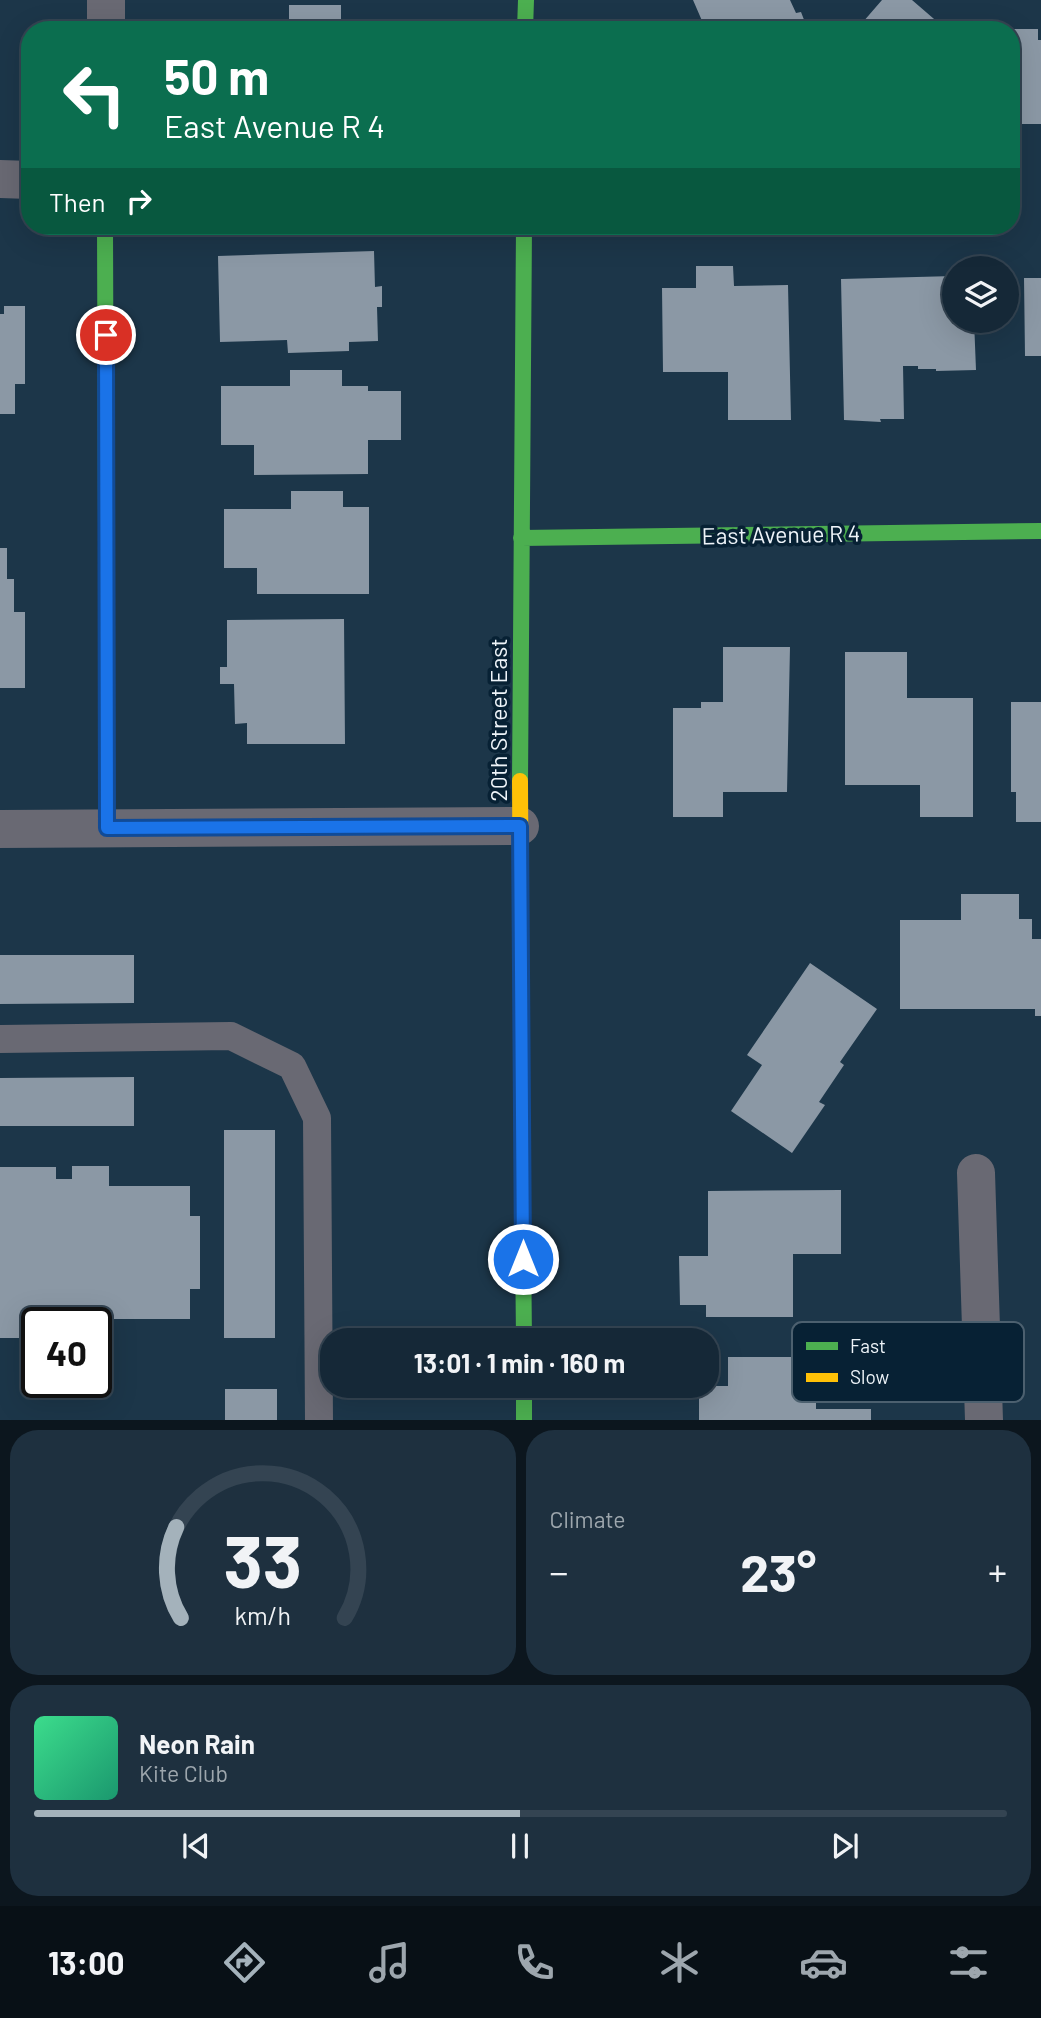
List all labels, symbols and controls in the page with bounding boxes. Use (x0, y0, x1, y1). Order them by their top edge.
text: 50 m (164, 46, 269, 105)
icon: left (49, 49, 140, 140)
text: East Avenue R 4 (164, 106, 385, 144)
icon: right (120, 182, 158, 220)
text: Then (49, 186, 106, 217)
map controls (942, 256, 1019, 333)
button: layers (942, 256, 1019, 333)
pin (76, 305, 136, 365)
icon: arrive (87, 316, 125, 354)
street label: East Avenue R 4 (701, 519, 861, 549)
street label: 20th Street East (484, 638, 512, 802)
position arrow (486, 1222, 560, 1296)
speed limit sign: 40 (21, 1307, 112, 1398)
legend (792, 1322, 1024, 1402)
text: Fast (850, 1334, 886, 1357)
text: 13:01 · 1 min · 160 m (414, 1347, 625, 1378)
text: Slow (850, 1365, 889, 1388)
text: Climate (550, 1505, 626, 1533)
text: 33 (223, 1516, 302, 1604)
text: 23° (740, 1540, 816, 1602)
text: − (550, 1548, 569, 1594)
text: + (988, 1548, 1007, 1594)
text: km/h (234, 1600, 291, 1630)
text: Neon Rain (139, 1728, 255, 1759)
text: Kite Club (139, 1759, 228, 1787)
icon: previous (177, 1827, 215, 1865)
icon: pause (501, 1827, 539, 1865)
icon: next (826, 1827, 864, 1865)
icon: directions (220, 1938, 269, 1987)
icon: music (365, 1938, 414, 1987)
icon: phone (510, 1938, 559, 1987)
icon: climate (655, 1938, 704, 1987)
icon: car (799, 1938, 848, 1987)
icon: filters (944, 1938, 993, 1987)
text: 13:00 (48, 1943, 125, 1981)

